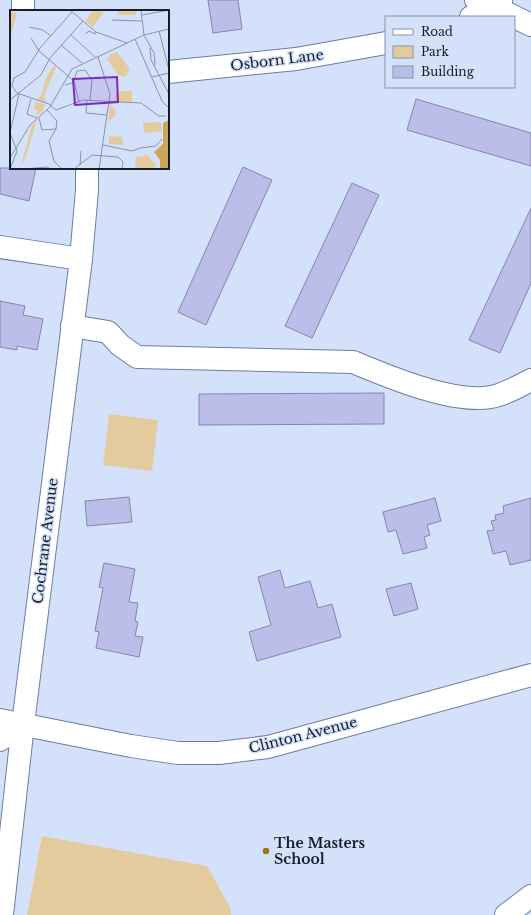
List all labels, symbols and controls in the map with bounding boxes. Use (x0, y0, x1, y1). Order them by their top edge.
inset map (10, 10, 169, 169)
legend (385, 16, 515, 88)
text: Road (421, 24, 453, 39)
text: Park (421, 44, 449, 59)
street label: Osborn Lane (229, 45, 325, 75)
text: Building (421, 64, 475, 79)
street label: Cochrane Avenue (28, 477, 62, 605)
street label: Clinton Avenue (247, 713, 359, 757)
place label: The Masters School (274, 834, 366, 868)
marker: The Masters School (261, 846, 271, 856)

